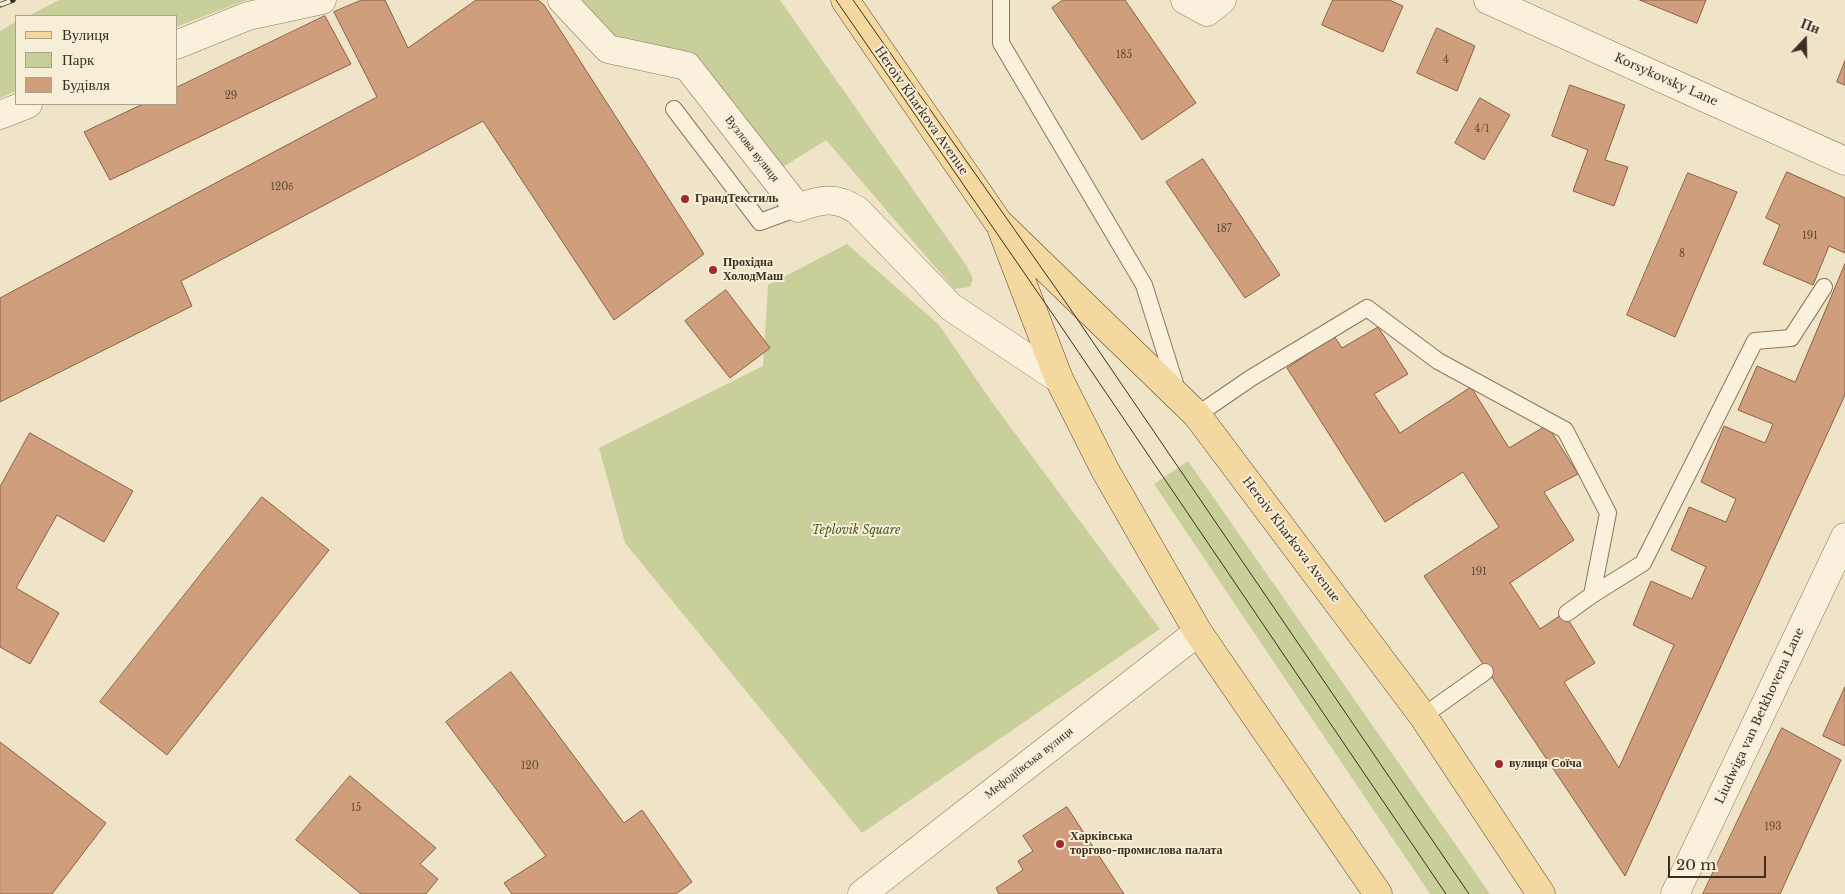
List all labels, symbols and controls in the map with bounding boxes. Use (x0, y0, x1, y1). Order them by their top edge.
text: Пн (1798, 14, 1822, 38)
legend (15, 15, 178, 105)
north arrow (1780, 15, 1830, 65)
text: Вулиця (62, 25, 109, 44)
street label: Heroiv Kharkova Avenue (871, 44, 971, 178)
house number: 185 (1116, 49, 1132, 61)
text: Парк (62, 50, 94, 69)
street label: Korsykovsky Lane (1612, 51, 1720, 109)
house number: 4 (1443, 54, 1449, 66)
text: Будівля (62, 75, 110, 94)
house number: 29 (225, 90, 237, 102)
street label: Вузлова вулиця (722, 113, 782, 185)
house number: 4/1 (1475, 123, 1489, 135)
house number: 120б (271, 181, 293, 193)
place label: ГрандТекстиль (695, 192, 778, 206)
marker: ГрандТекстиль (679, 193, 691, 205)
house number: 187 (1216, 223, 1232, 235)
house number: 191 (1802, 230, 1818, 242)
house number: 8 (1679, 248, 1685, 260)
place label: Прохідна ХолодМаш (723, 256, 783, 284)
marker: Прохідна ХолодМаш (707, 264, 719, 276)
street label: Heroiv Kharkova Avenue (1239, 474, 1343, 606)
park label: Teplovik Square (811, 524, 901, 538)
house number: 191 (1471, 566, 1487, 578)
street label: Liudwiga van Betkhovena Lane (1713, 626, 1807, 806)
street label: Мефодіївська вулиця (982, 724, 1076, 802)
place label: вулиця Соїча (1509, 757, 1582, 771)
marker: вулиця Соїча (1493, 758, 1505, 770)
house number: 120 (521, 760, 539, 772)
house number: 15 (351, 802, 361, 814)
house number: 193 (1764, 821, 1782, 833)
place label: Харківська торгово-промислова палата (1070, 830, 1223, 858)
marker: Харківська торгово-промислова палата (1054, 838, 1066, 850)
scale bar (1670, 846, 1768, 878)
text: 20 m (1676, 855, 1716, 874)

